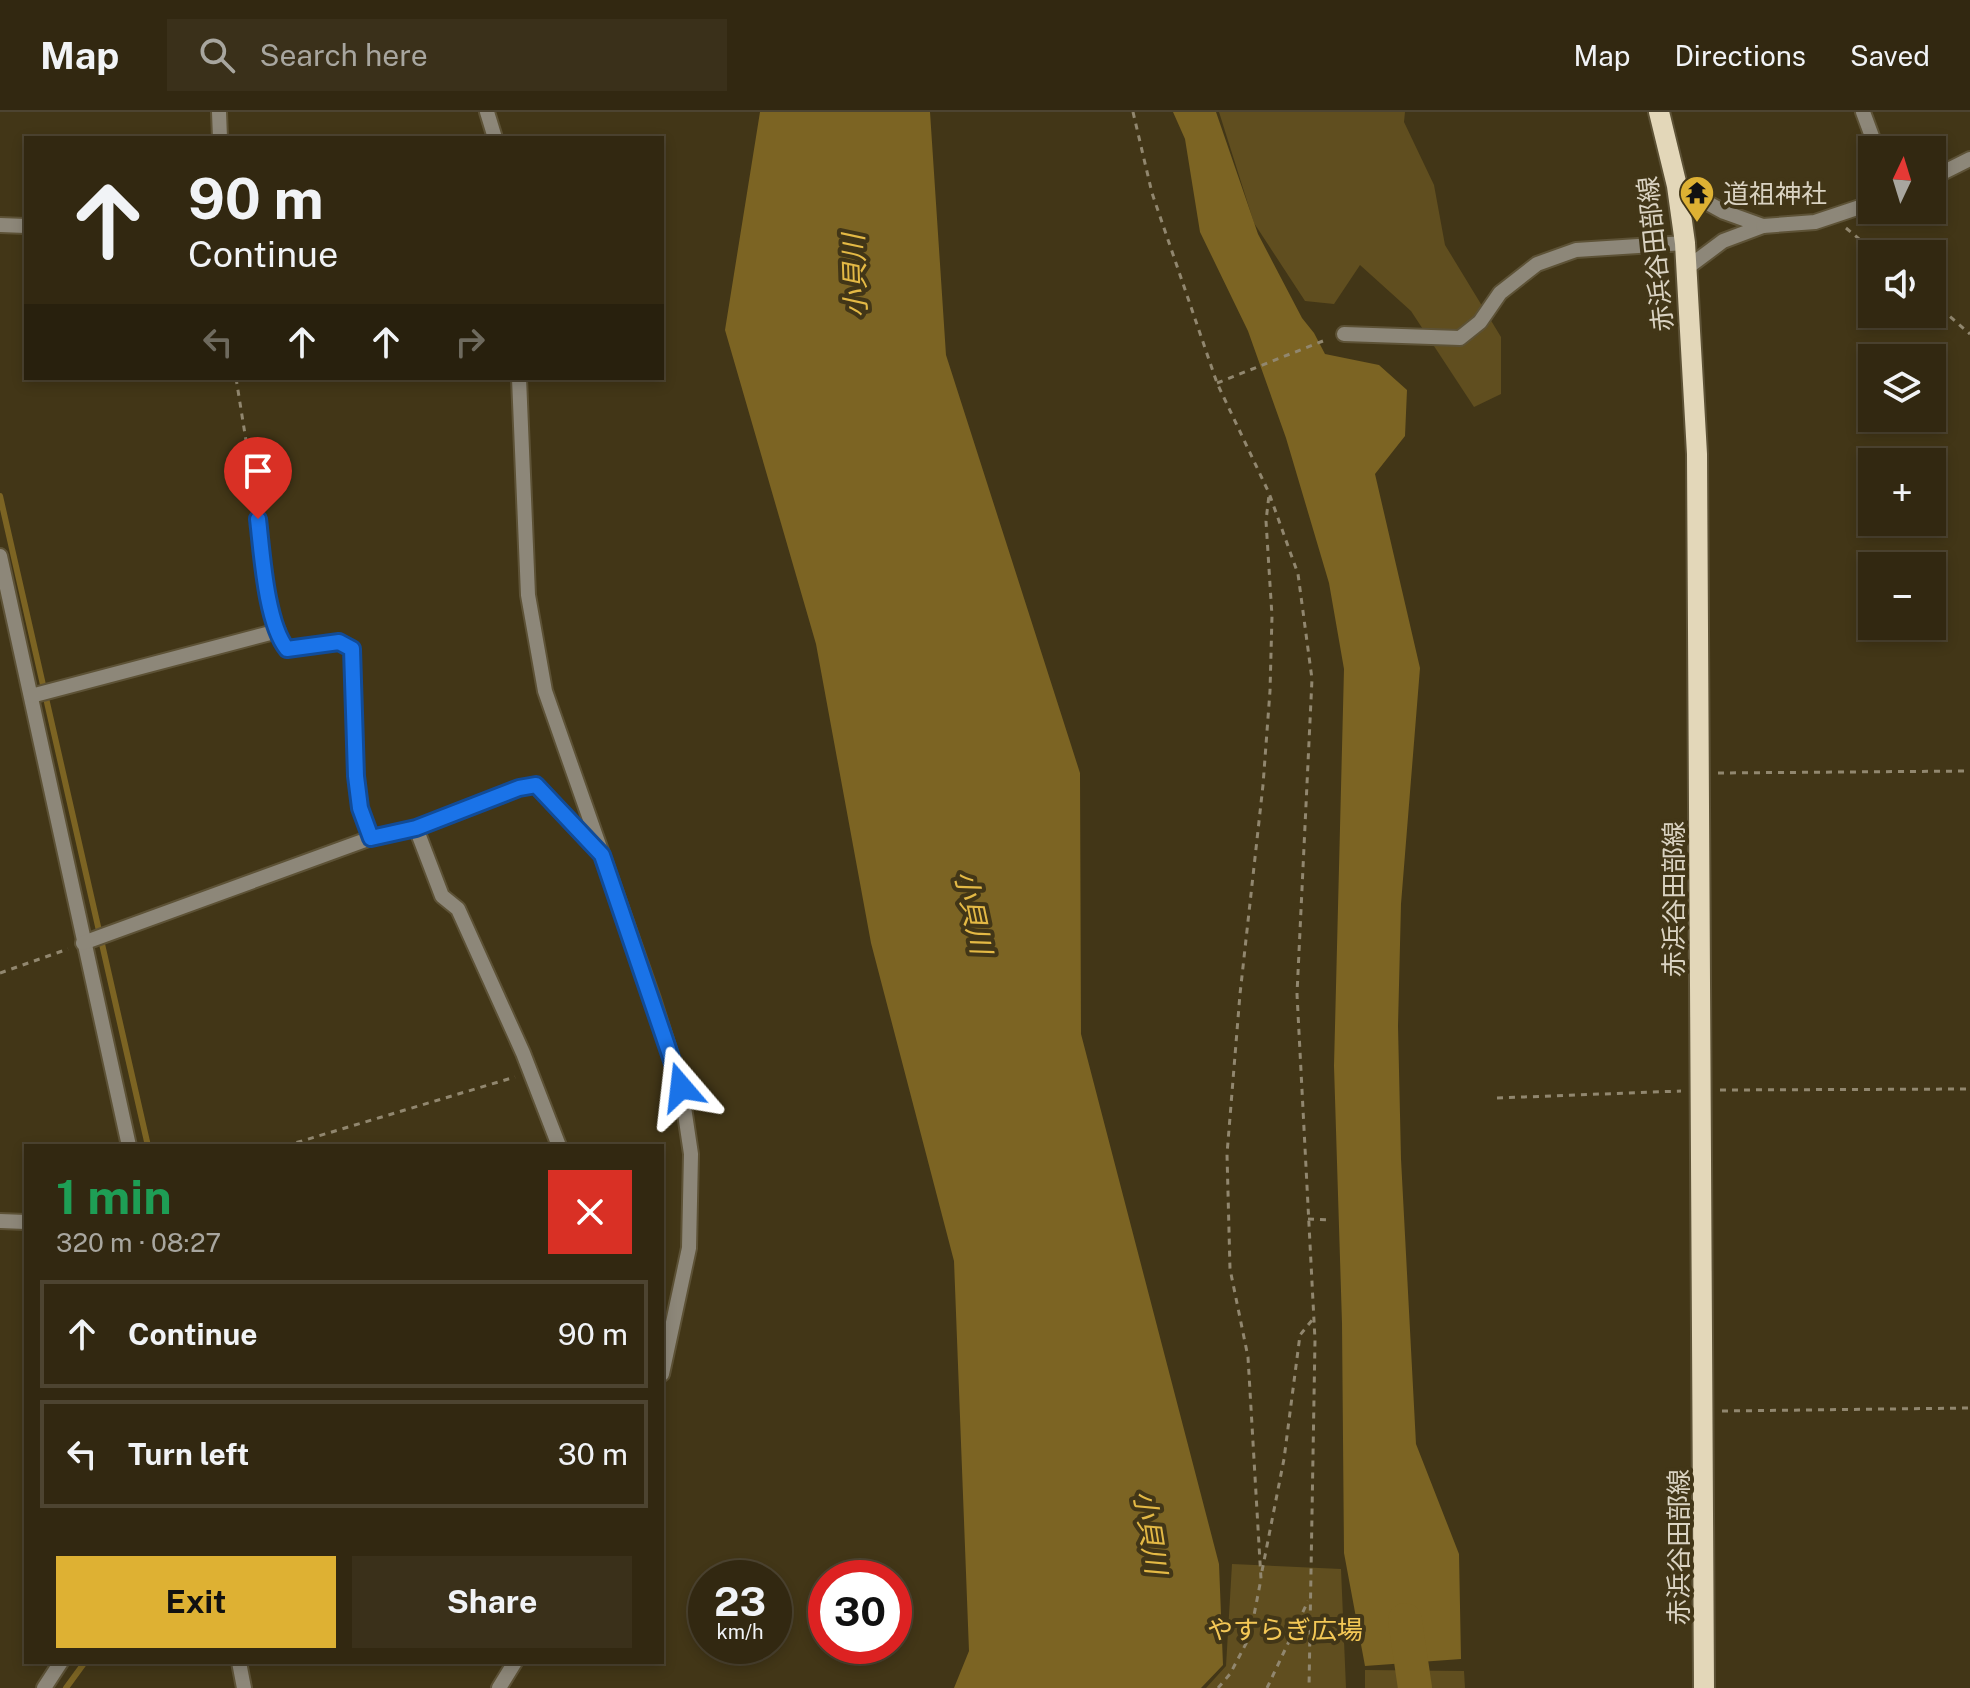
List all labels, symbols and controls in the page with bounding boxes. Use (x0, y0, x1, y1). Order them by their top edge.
search box (167, 19, 727, 91)
text: Map (40, 33, 119, 78)
icon: search (195, 33, 239, 77)
text: Search here (259, 37, 428, 73)
text: Map (1574, 39, 1630, 72)
text: Directions (1674, 39, 1806, 72)
text: Saved (1850, 39, 1930, 72)
north arrow (1858, 136, 1946, 224)
map controls (1858, 136, 1946, 640)
text: 90 m (188, 166, 324, 232)
icon: ahead (56, 168, 160, 272)
temple icon: 道祖神社 (1678, 174, 1716, 224)
street label: 赤浜谷田部線 (1631, 175, 1679, 333)
place label: 道祖神社 (1723, 178, 1827, 209)
water label: 小貝川 (836, 230, 872, 319)
text: Continue (188, 233, 338, 275)
button: sound (1858, 240, 1946, 328)
icon: left (196, 320, 240, 364)
icon: ahead (280, 320, 324, 364)
icon: ahead (364, 320, 408, 364)
icon: right (448, 320, 492, 364)
button: layers (1858, 344, 1946, 432)
pin (224, 437, 292, 519)
button: + (1858, 448, 1946, 536)
icon: arrive (236, 449, 280, 493)
button: − (1858, 552, 1946, 640)
street label: 赤浜谷田部線 (1658, 821, 1689, 977)
water label: 小貝川 (949, 867, 999, 959)
position arrow (639, 1045, 723, 1129)
text: 1 min (56, 1168, 172, 1225)
button: close (548, 1170, 632, 1254)
text: 320 m · 08:27 (56, 1227, 221, 1258)
icon: ahead (60, 1312, 104, 1356)
text: Continue (128, 1316, 258, 1352)
text: 90 m (558, 1316, 628, 1352)
icon: left (60, 1432, 104, 1476)
text: Turn left (128, 1436, 249, 1472)
text: 30 m (558, 1436, 628, 1472)
street label: 赤浜谷田部線 (1663, 1469, 1694, 1625)
water label: 小貝川 (1128, 1488, 1174, 1579)
button: Exit (56, 1556, 336, 1648)
button: Share (352, 1556, 632, 1648)
speed limit sign: 30 (808, 1560, 912, 1664)
text: 23 (714, 1578, 766, 1625)
park label: やすらぎ広場 (1207, 1614, 1363, 1645)
text: km/h (716, 1620, 764, 1644)

